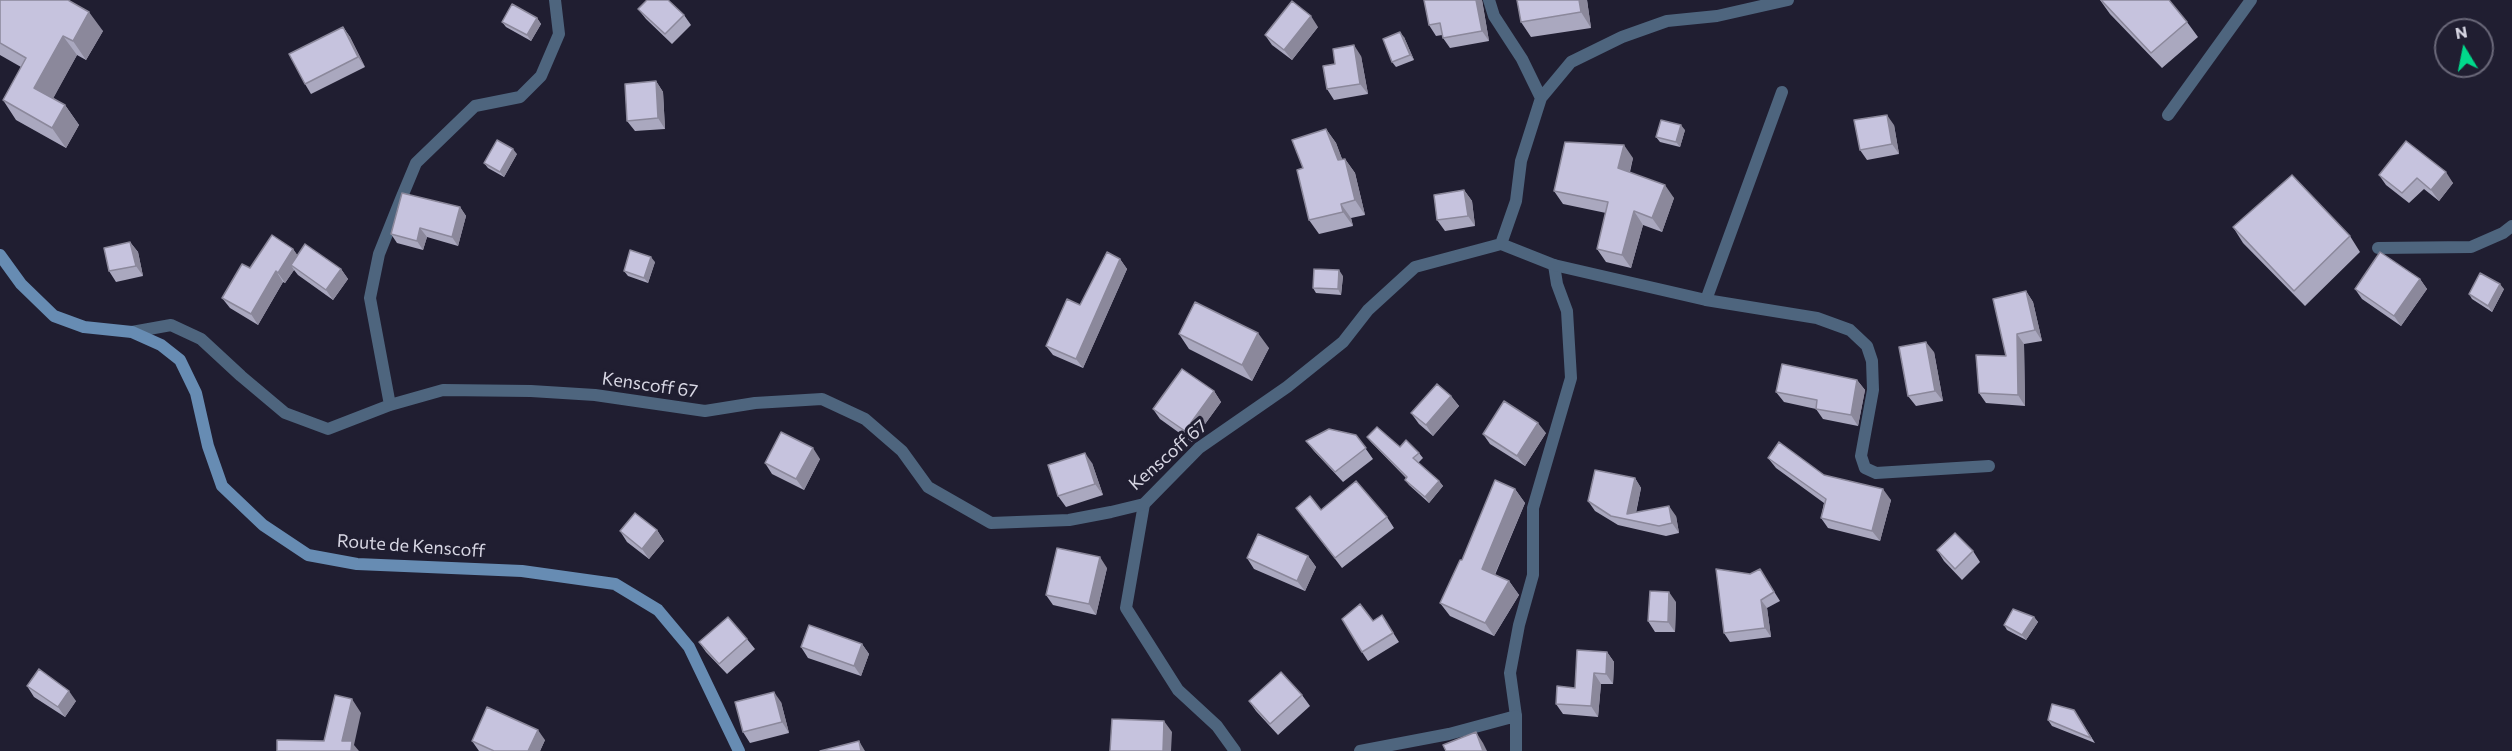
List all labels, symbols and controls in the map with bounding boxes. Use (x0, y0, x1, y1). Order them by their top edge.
north arrow (2434, 18, 2494, 78)
text: N (2454, 21, 2469, 42)
street label: Kenscoff 67 (601, 368, 699, 402)
street label: Kenscoff 67 (1124, 415, 1212, 495)
street label: Route de Kenscoff (336, 530, 486, 562)

